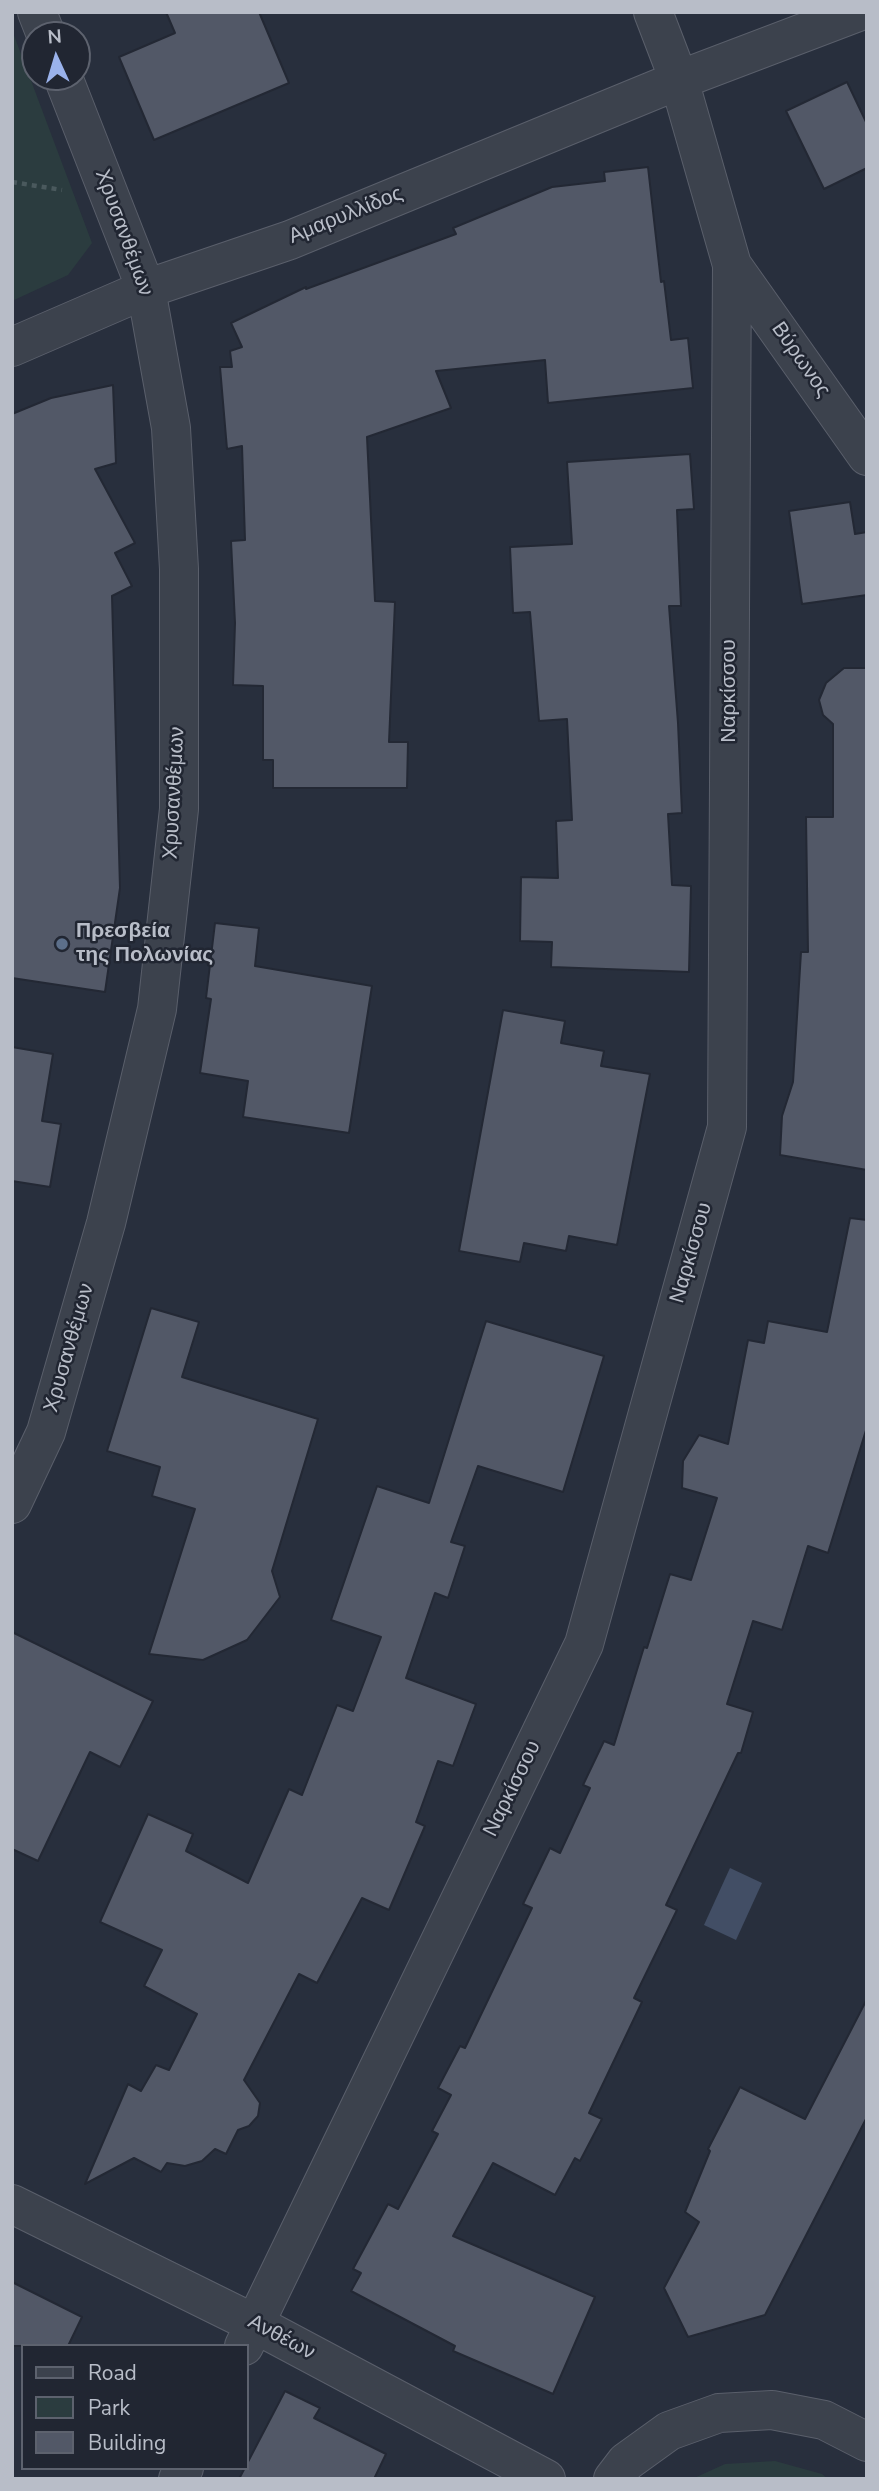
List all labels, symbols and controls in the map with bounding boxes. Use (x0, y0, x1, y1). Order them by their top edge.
north arrow (21, 21, 91, 91)
text: N (47, 24, 63, 51)
street label: Χρυσανθέμων (88, 166, 158, 300)
street label: Αμαρυλλίδος (285, 182, 407, 250)
street label: Βύρωνος (765, 317, 835, 403)
street label: Ναρκίσσου (717, 639, 743, 743)
street label: Χρυσανθέμων (159, 726, 191, 860)
place label: Πρεσβεία της Πολωνίας (76, 919, 213, 969)
marker: Πρεσβεία της Πολωνίας (54, 936, 70, 952)
street label: Ναρκίσσου (666, 1200, 718, 1306)
street label: Χρυσανθέμων (40, 1281, 100, 1415)
street label: Ναρκίσσου (479, 1737, 547, 1841)
street label: Ανθέων (243, 2310, 319, 2366)
legend (21, 2344, 248, 2470)
text: Road (88, 2359, 137, 2387)
text: Park (88, 2394, 130, 2422)
text: Building (88, 2429, 166, 2457)

